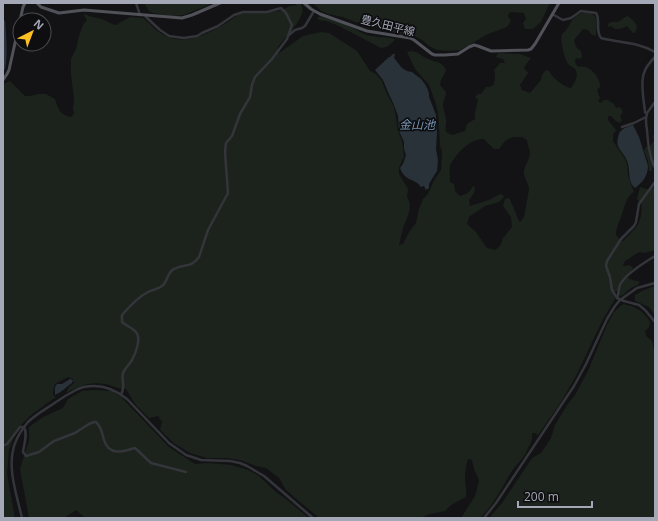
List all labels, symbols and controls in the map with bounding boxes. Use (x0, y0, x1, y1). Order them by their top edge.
street label: 豊久田平線 (360, 11, 416, 39)
north arrow (12, 12, 52, 52)
text: N (31, 16, 47, 33)
water label: 金山池 (399, 116, 436, 133)
scale bar (518, 483, 592, 509)
text: 200 m (524, 488, 559, 505)

